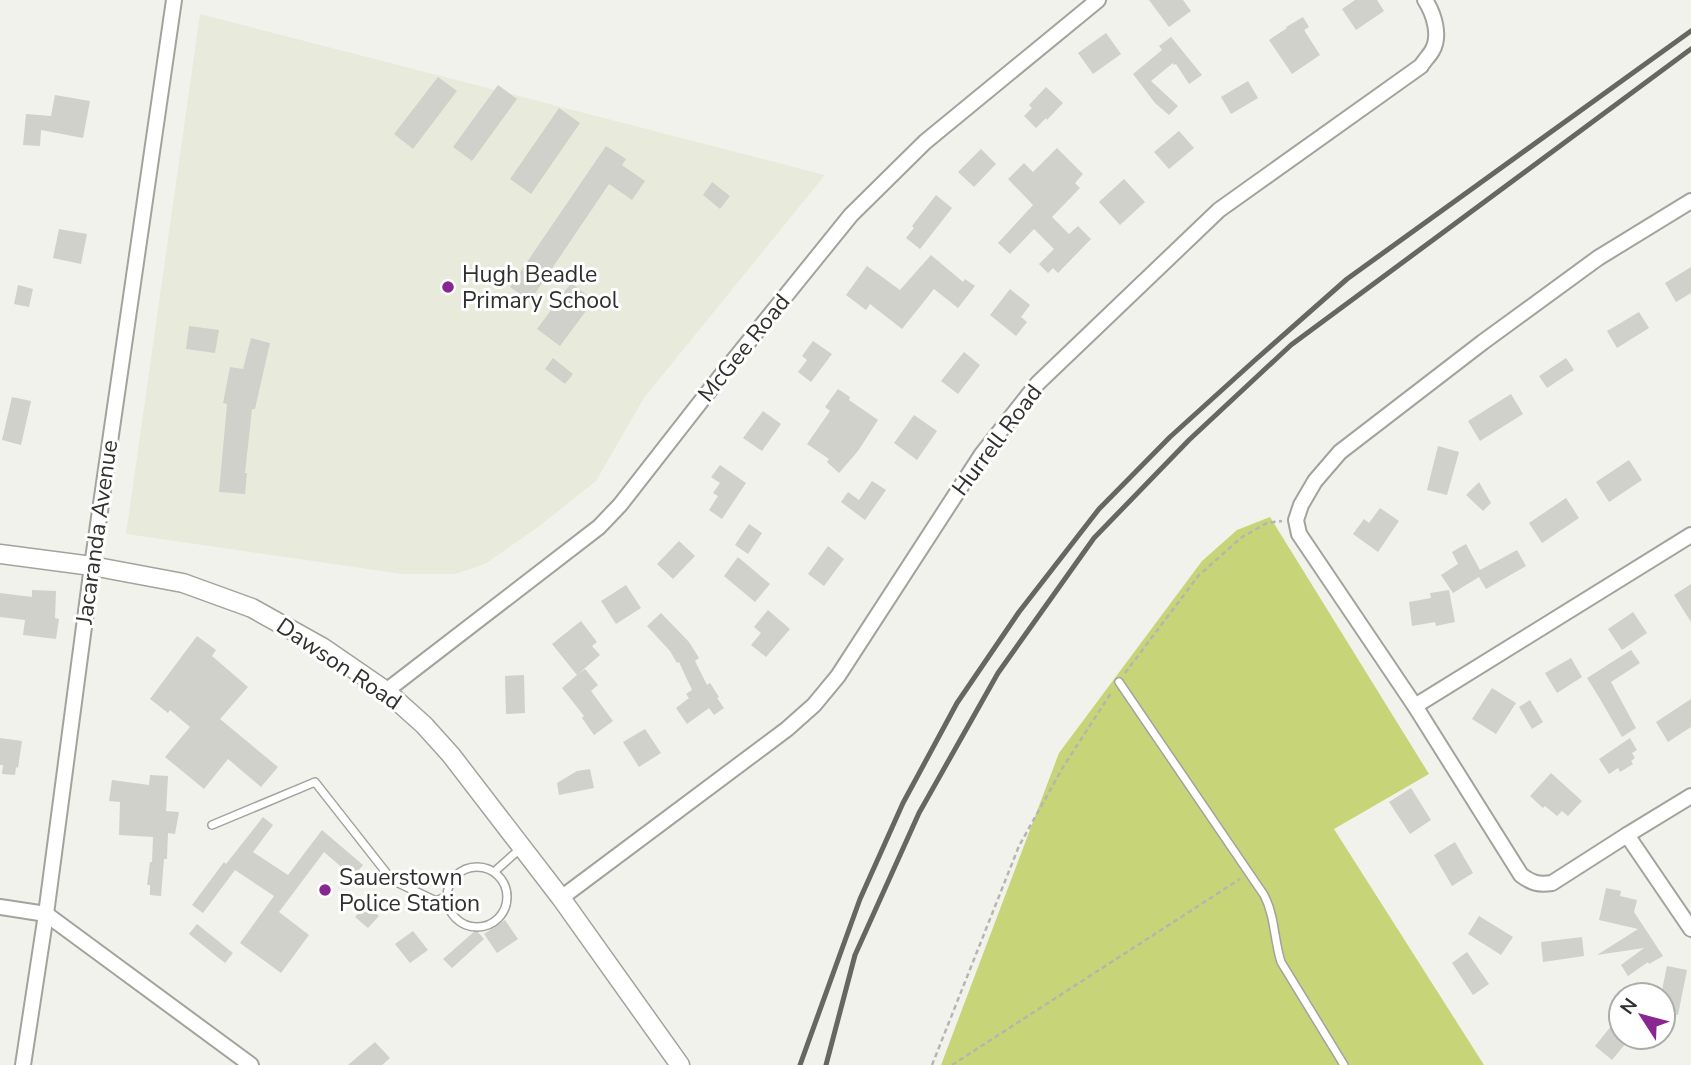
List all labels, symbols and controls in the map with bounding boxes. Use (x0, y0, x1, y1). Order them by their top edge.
place label: Hugh Beadle Primary School (462, 259, 619, 316)
marker: Hugh Beadle Primary School (440, 279, 456, 295)
street label: McGee Road (691, 287, 797, 409)
street label: Hurrell Road (945, 378, 1049, 502)
street label: Jacaranda Avenue (69, 438, 125, 627)
street label: Dawson Road (270, 611, 408, 717)
place label: Sauerstown Police Station (339, 862, 480, 919)
marker: Sauerstown Police Station (317, 882, 333, 898)
north arrow (1607, 981, 1677, 1051)
text: N (1614, 993, 1644, 1020)

